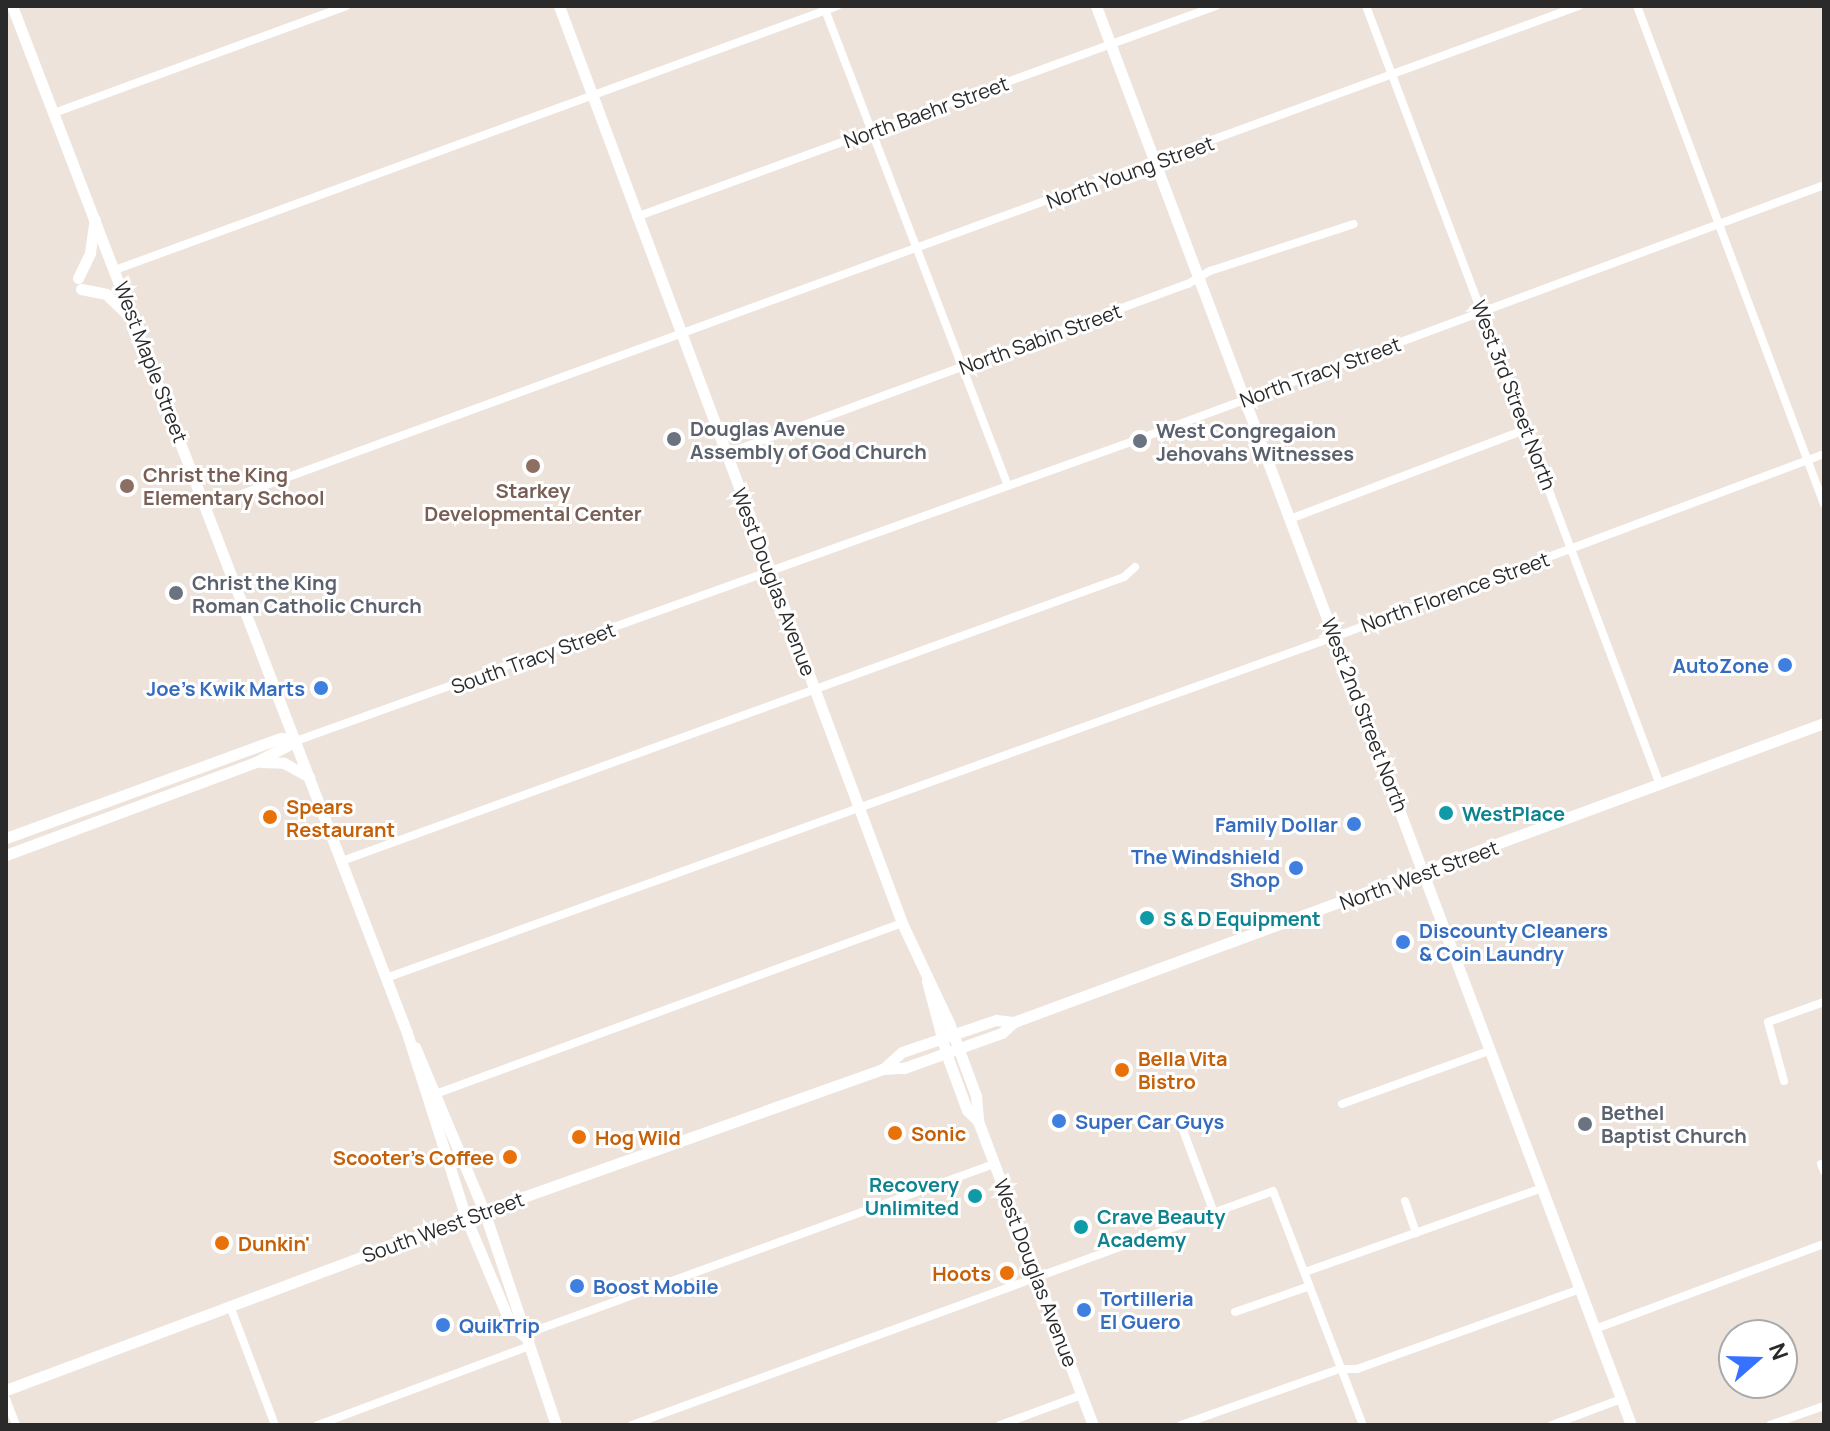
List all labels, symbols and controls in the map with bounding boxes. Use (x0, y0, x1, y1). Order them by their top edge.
street label: North Baehr Street (840, 71, 1012, 153)
street label: North Young Street (1043, 131, 1217, 213)
street label: West Maple Street (109, 278, 193, 446)
street label: West 3rd Street North (1467, 297, 1561, 493)
street label: North Sabin Street (955, 298, 1125, 380)
street label: North Tracy Street (1236, 332, 1404, 412)
place label: Douglas Avenue Assembly of God Church (690, 416, 927, 463)
place label: West Congregaion Jehovahs Witnesses (1156, 418, 1354, 465)
marker: Douglas Avenue Assembly of God Church (665, 430, 683, 448)
marker: West Congregaion Jehovahs Witnesses (1131, 432, 1149, 450)
marker: Starkey Developmental Center (524, 457, 542, 475)
place label: Christ the King Elementary School (143, 462, 325, 509)
marker: Christ the King Elementary School (118, 477, 136, 495)
place label: Starkey Developmental Center (424, 478, 642, 525)
street label: West Douglas Avenue (727, 485, 821, 679)
street label: North Florence Street (1358, 547, 1552, 637)
place label: Christ the King Roman Catholic Church (192, 570, 422, 617)
marker: Christ the King Roman Catholic Church (167, 584, 185, 602)
street label: West 2nd Street North (1317, 614, 1413, 816)
street label: South Tracy Street (448, 617, 618, 699)
place label: AutoZone (1673, 653, 1769, 677)
marker: AutoZone (1776, 656, 1794, 674)
place label: Joe's Kwik Marts (147, 676, 305, 700)
marker: Joe's Kwik Marts (312, 679, 330, 697)
place label: Spears Restaurant (286, 794, 395, 841)
place label: WestPlace (1462, 801, 1565, 825)
marker: WestPlace (1437, 804, 1455, 822)
marker: Spears Restaurant (261, 808, 279, 826)
place label: Family Dollar (1215, 812, 1338, 836)
marker: Family Dollar (1345, 815, 1363, 833)
street label: North West Street (1336, 835, 1502, 915)
place label: The Windshield Shop (1131, 844, 1280, 891)
marker: The Windshield Shop (1287, 859, 1305, 877)
place label: S & D Equipment (1163, 906, 1321, 930)
marker: S & D Equipment (1138, 909, 1156, 927)
place label: Discounty Cleaners & Coin Laundry (1419, 918, 1608, 965)
marker: Discounty Cleaners & Coin Laundry (1394, 933, 1412, 951)
place label: Bella Vita Bistro (1138, 1046, 1228, 1093)
marker: Bella Vita Bistro (1113, 1061, 1131, 1079)
place label: Bethel Baptist Church (1601, 1100, 1747, 1147)
place label: Super Car Guys (1075, 1109, 1224, 1133)
marker: Super Car Guys (1050, 1112, 1068, 1130)
marker: Bethel Baptist Church (1576, 1115, 1594, 1133)
place label: Sonic (911, 1121, 966, 1145)
marker: Sonic (886, 1124, 904, 1142)
place label: Hog Wild (595, 1125, 681, 1149)
marker: Hog Wild (570, 1128, 588, 1146)
place label: Scooter's Coffee (333, 1145, 494, 1169)
marker: Scooter's Coffee (501, 1148, 519, 1166)
place label: Recovery Unlimited (865, 1172, 959, 1219)
street label: West Douglas Avenue (989, 1176, 1083, 1370)
street label: South West Street (359, 1187, 527, 1267)
marker: Recovery Unlimited (966, 1187, 984, 1205)
place label: Crave Beauty Academy (1097, 1204, 1225, 1251)
marker: Crave Beauty Academy (1072, 1218, 1090, 1236)
place label: Dunkin' (238, 1231, 310, 1255)
marker: Dunkin' (213, 1234, 231, 1252)
place label: Hoots (932, 1261, 991, 1285)
marker: Hoots (998, 1264, 1016, 1282)
place label: Boost Mobile (593, 1274, 719, 1298)
marker: Boost Mobile (568, 1277, 586, 1295)
place label: Tortilleria El Guero (1100, 1286, 1194, 1333)
marker: Tortilleria El Guero (1075, 1301, 1093, 1319)
place label: QuikTrip (459, 1313, 540, 1337)
marker: QuikTrip (434, 1316, 452, 1334)
north arrow (1718, 1319, 1798, 1399)
text: N (1762, 1339, 1795, 1364)

